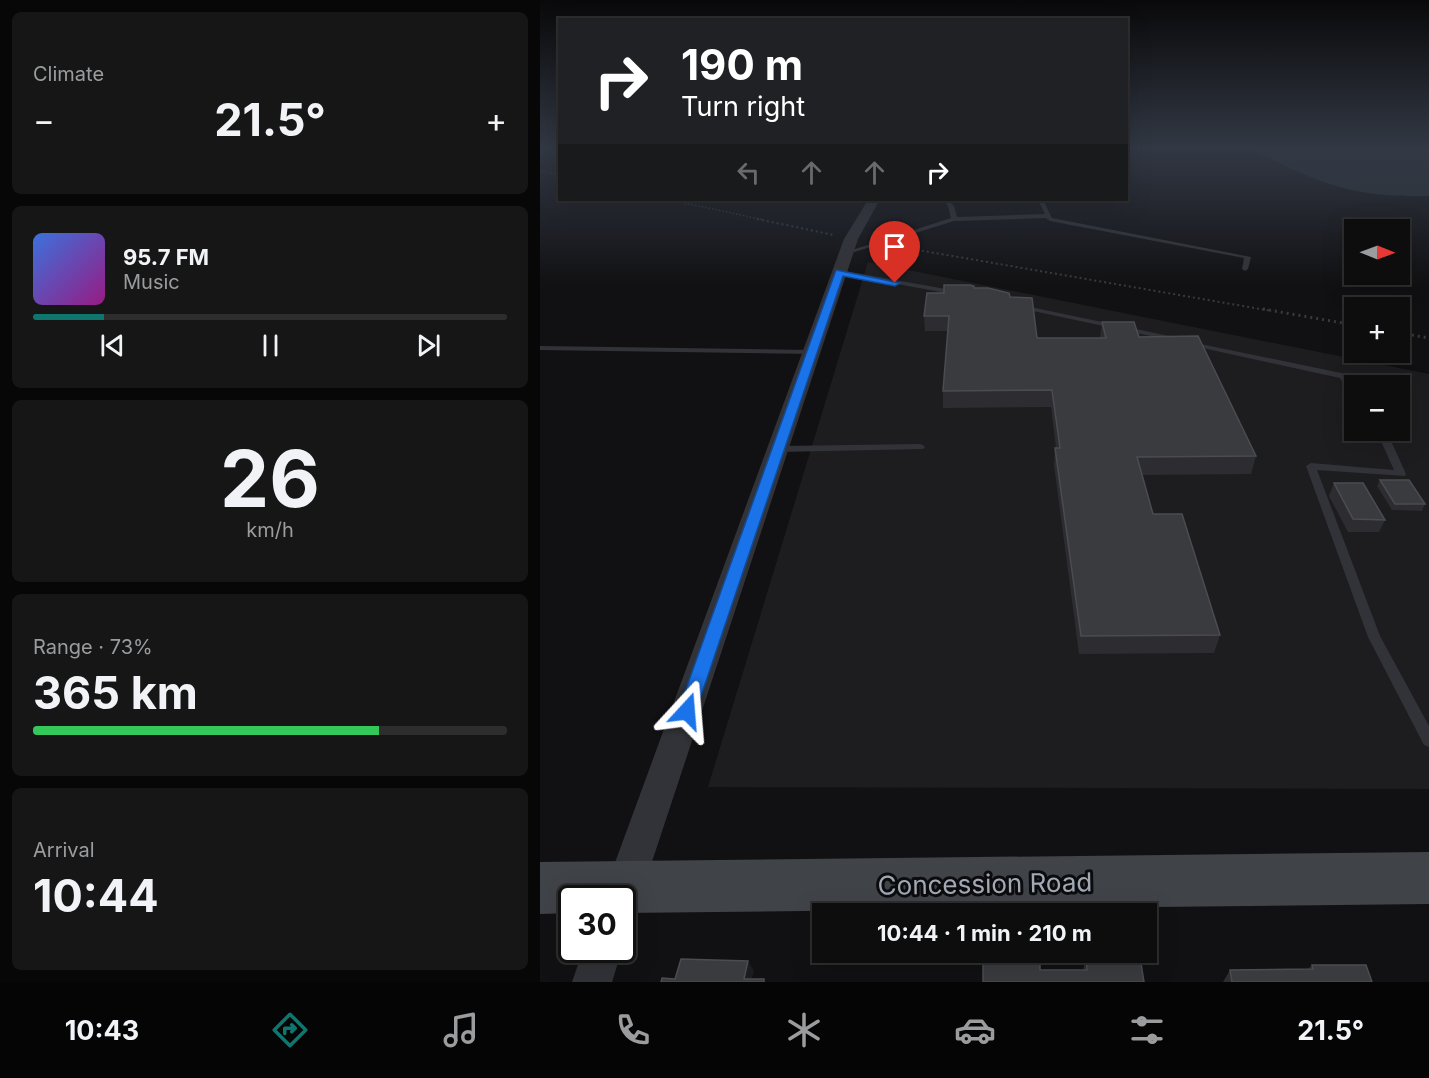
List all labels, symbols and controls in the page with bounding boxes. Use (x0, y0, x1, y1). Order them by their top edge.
text: 190 m (681, 39, 803, 90)
icon: right (582, 42, 660, 120)
text: Climate (33, 62, 104, 86)
text: Turn right (681, 90, 805, 123)
text: 21.5° (214, 92, 326, 147)
text: − (33, 100, 55, 140)
text: + (485, 100, 507, 140)
icon: left (732, 156, 765, 189)
icon: ahead (795, 156, 828, 189)
icon: ahead (858, 156, 891, 189)
icon: right (921, 156, 954, 189)
north arrow (1344, 219, 1410, 285)
map controls (1344, 219, 1410, 441)
pin (869, 221, 920, 283)
icon: arrive (878, 230, 911, 263)
text: 95.7 FM (123, 244, 209, 270)
text: Music (123, 270, 180, 294)
button: + (1344, 297, 1410, 363)
icon: previous (96, 329, 129, 362)
icon: pause (254, 329, 287, 362)
icon: next (412, 329, 445, 362)
button: − (1344, 375, 1410, 441)
text: 26 (220, 431, 320, 526)
text: km/h (246, 518, 294, 542)
text: Range · 73% (33, 635, 153, 659)
text: 365 km (33, 665, 198, 720)
position arrow (655, 679, 719, 743)
text: Arrival (33, 838, 95, 862)
street label: Concession Road (877, 866, 1093, 901)
text: 10:44 (33, 868, 159, 923)
speed limit sign: 30 (558, 885, 636, 963)
text: 10:44 · 1 min · 210 m (877, 920, 1092, 946)
icon: directions (269, 1009, 311, 1051)
icon: music (440, 1009, 482, 1051)
icon: phone (612, 1009, 654, 1051)
icon: climate (783, 1009, 825, 1051)
icon: car (954, 1009, 996, 1051)
icon: filters (1126, 1009, 1168, 1051)
text: 10:43 (65, 1014, 139, 1047)
text: 21.5° (1297, 1014, 1364, 1047)

